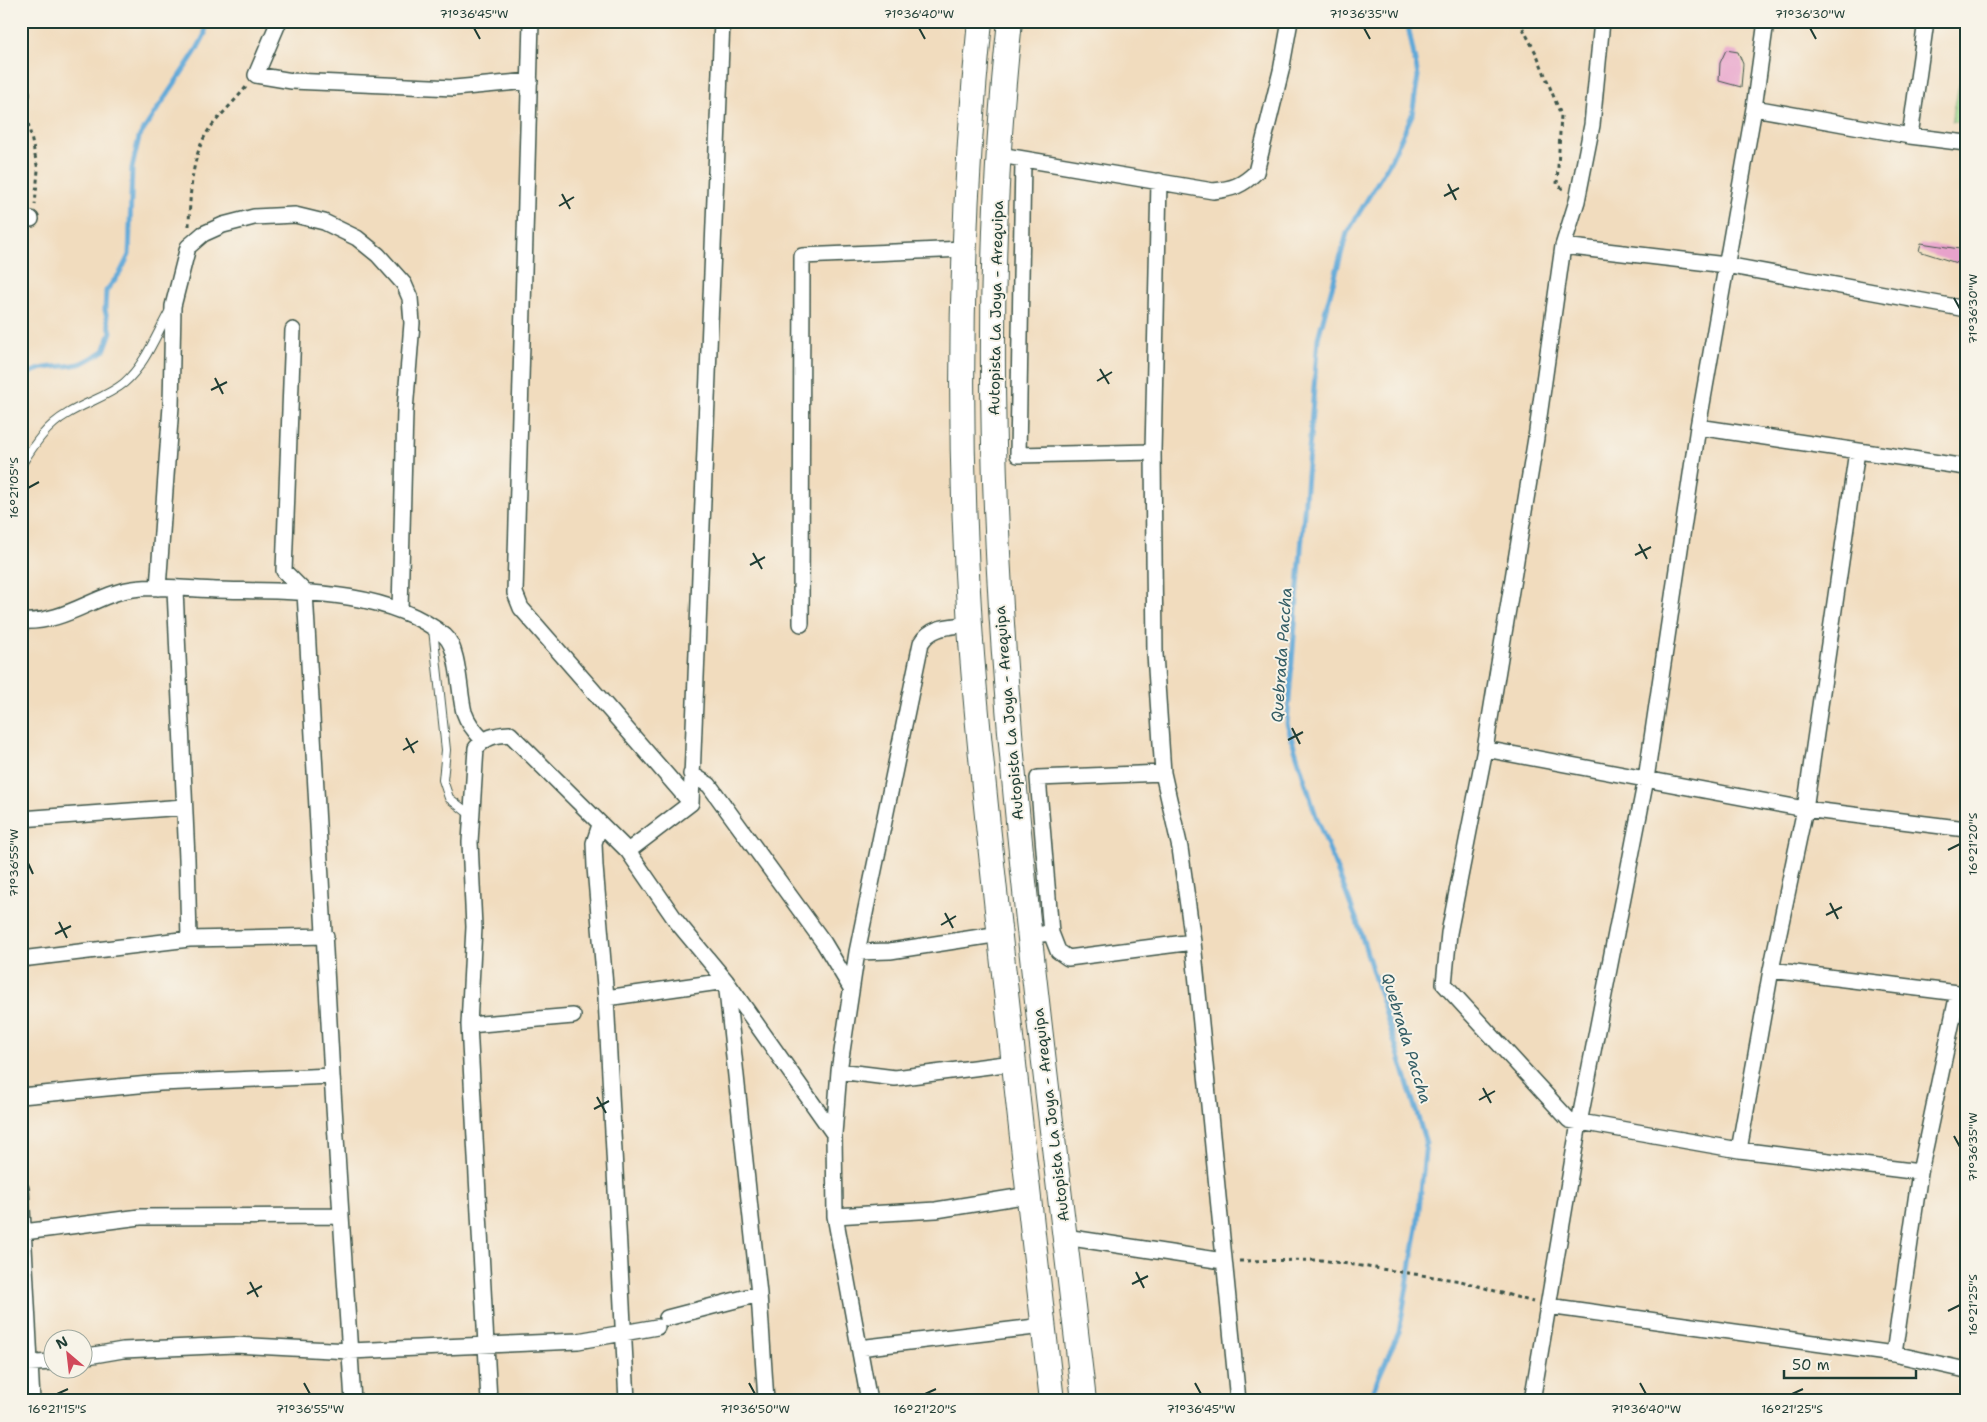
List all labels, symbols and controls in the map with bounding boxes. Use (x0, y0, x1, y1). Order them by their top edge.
text: 71°36'45"W (439, 6, 509, 22)
text: 71°36'40"W (884, 6, 954, 22)
text: 71°36'35"W (1329, 6, 1399, 22)
text: 71°36'30"W (1775, 6, 1845, 22)
street label: Autopista La Joya - Arequipa (984, 200, 1008, 416)
text: 71°36'30"W (1965, 274, 1981, 344)
text: 16°21'05"S (6, 457, 22, 519)
water label: Quebrada Paccha (1266, 587, 1297, 723)
street label: Autopista La Joya - Arequipa (990, 604, 1028, 821)
text: 16°21'20"S (1965, 812, 1981, 875)
text: 71°36'55"W (6, 829, 22, 897)
water label: Quebrada Paccha (1377, 970, 1436, 1106)
street label: Autopista La Joya - Arequipa (1028, 1006, 1074, 1223)
text: 71°36'35"W (1965, 1112, 1981, 1182)
text: 16°21'25"S (1965, 1274, 1981, 1336)
north arrow (42, 1330, 92, 1380)
text: N (53, 1332, 71, 1353)
scale bar (1784, 1347, 1917, 1379)
text: 50 m (1792, 1355, 1830, 1375)
text: 16°21'15"S (28, 1401, 87, 1417)
text: 71°36'55"W (276, 1401, 344, 1417)
text: 71°36'50"W (720, 1401, 790, 1417)
text: 16°21'20"S (894, 1401, 957, 1417)
text: 71°36'45"W (1166, 1401, 1236, 1417)
text: 71°36'40"W (1611, 1401, 1681, 1417)
text: 16°21'25"S (1761, 1401, 1823, 1417)

